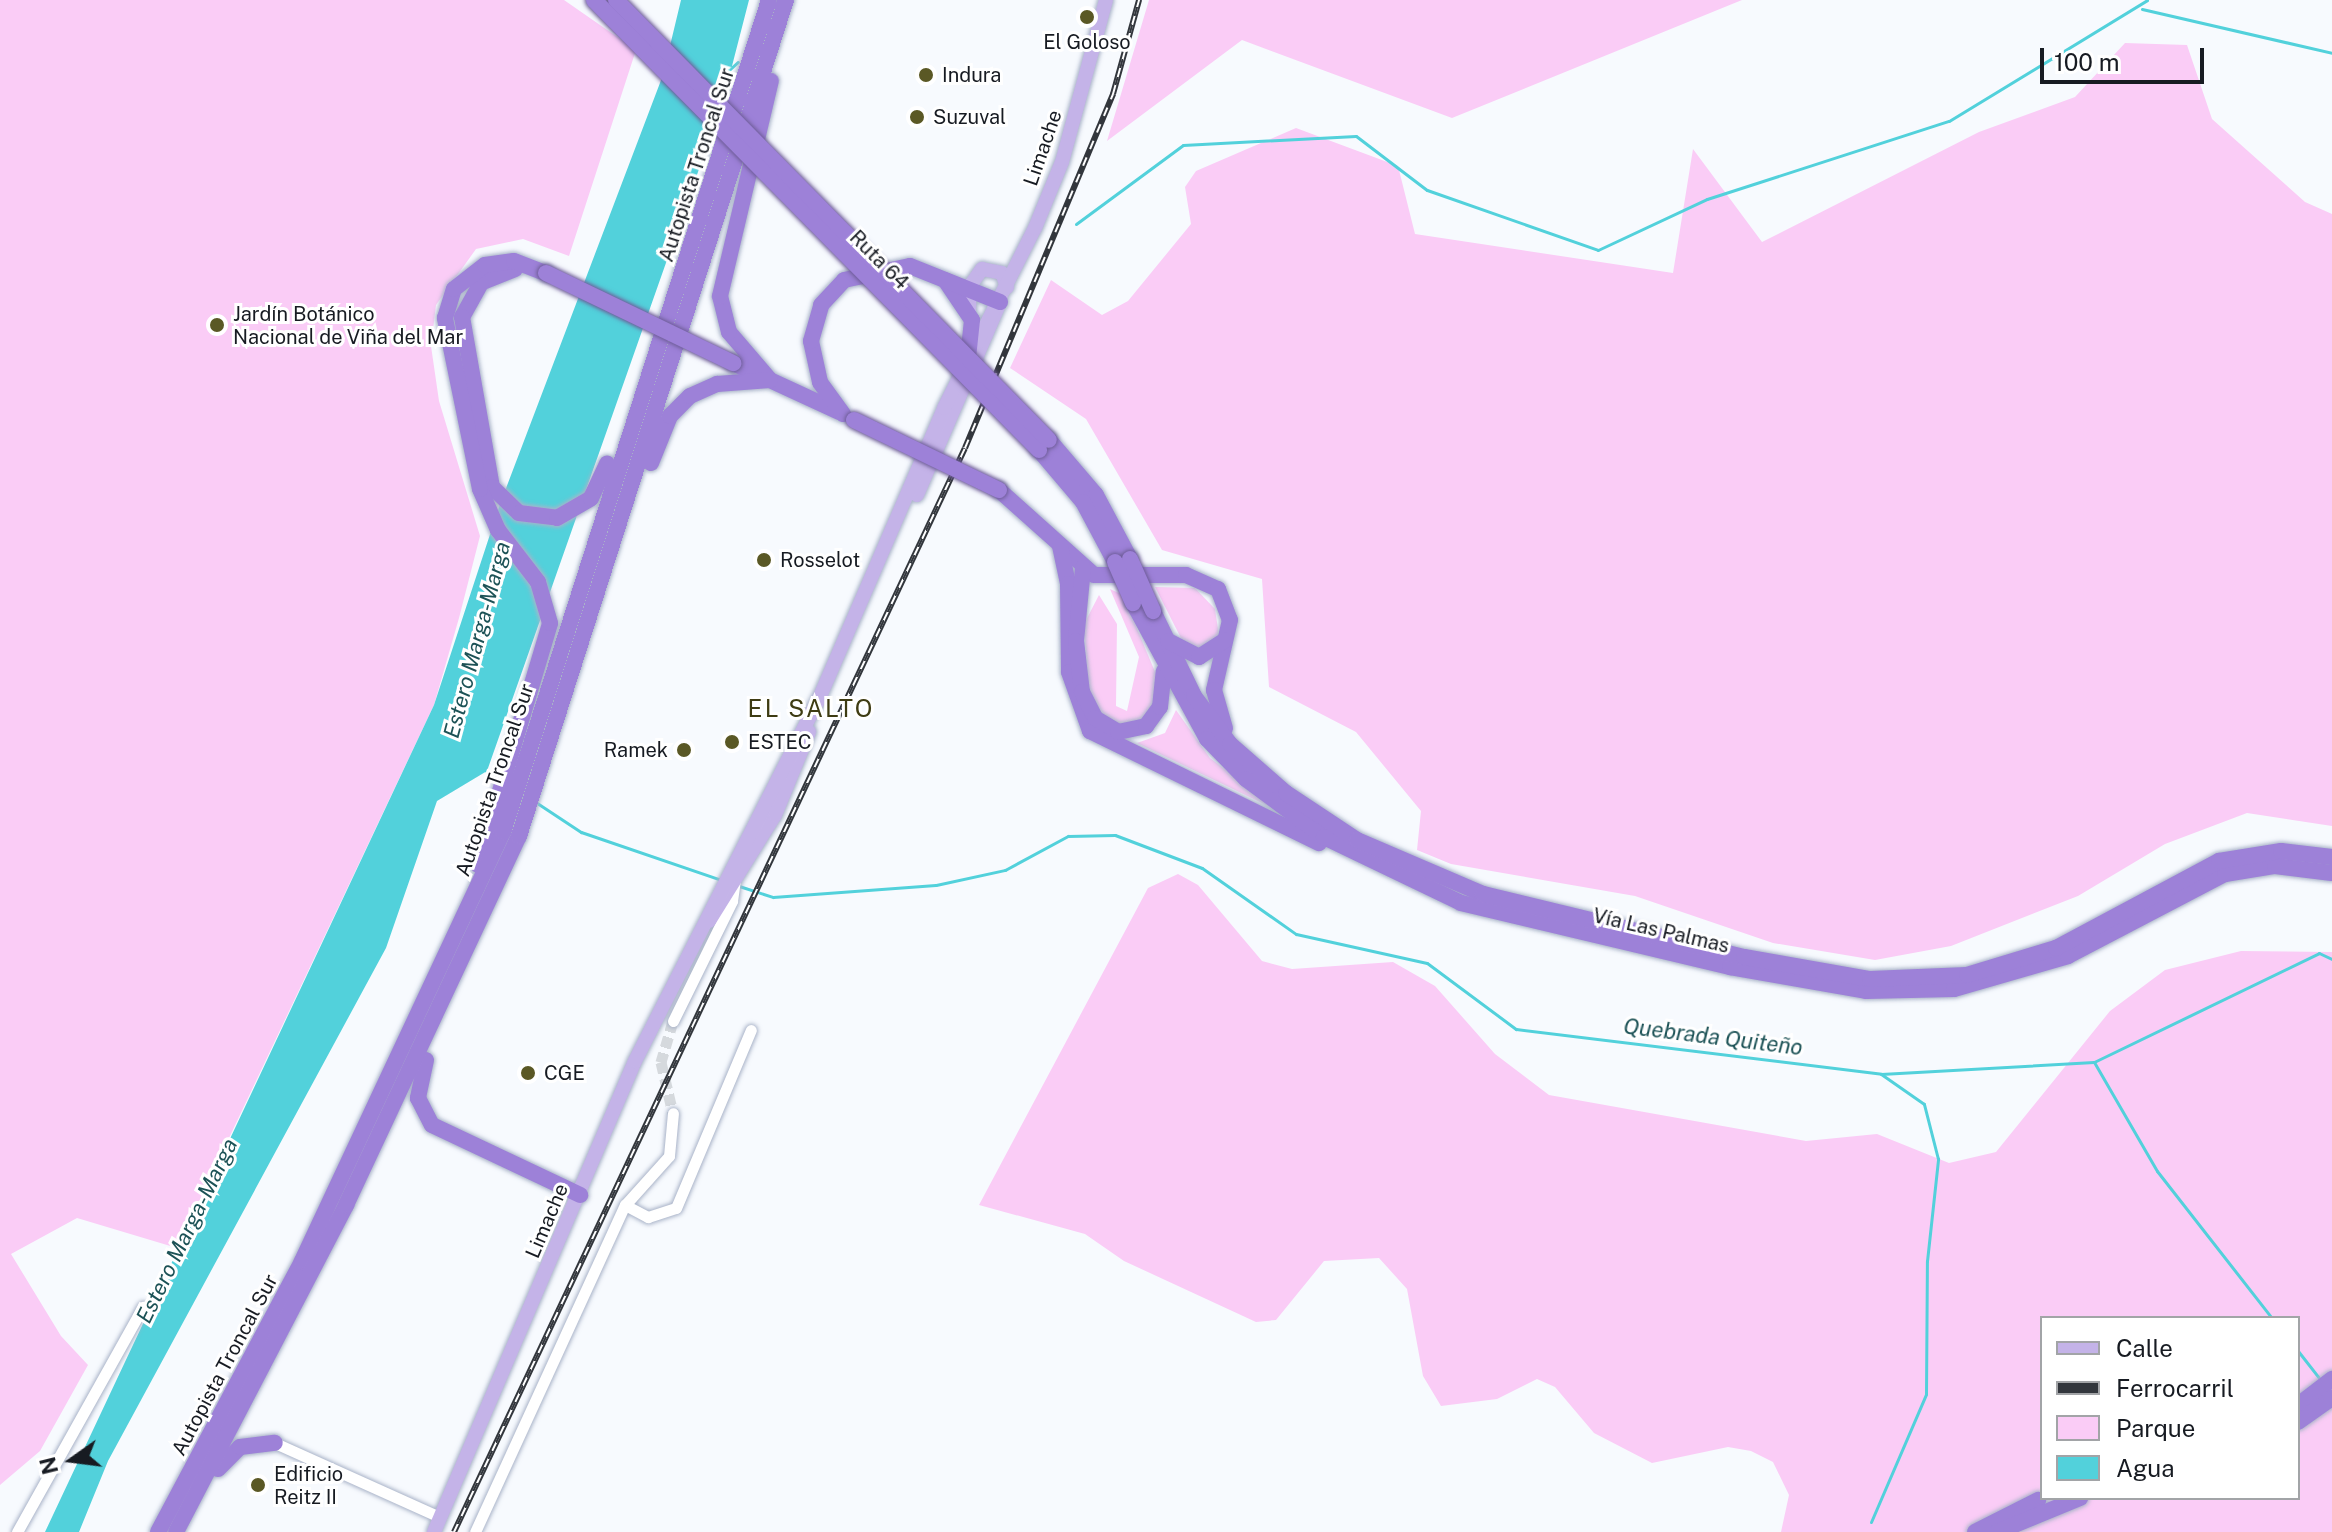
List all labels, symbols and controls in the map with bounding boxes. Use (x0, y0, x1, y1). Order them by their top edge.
marker: El Goloso (1078, 8, 1096, 26)
place label: El Goloso (1043, 30, 1131, 54)
scale bar (2044, 32, 2208, 82)
text: 100 m (2054, 48, 2120, 76)
place label: Indura (942, 63, 1001, 87)
street label: Autopista Troncal Sur (654, 65, 740, 265)
marker: Indura (917, 66, 935, 84)
place label: Suzuval (933, 105, 1006, 129)
street label: Limache (1019, 107, 1067, 189)
marker: Suzuval (908, 108, 926, 126)
street label: Ruta 64 (844, 225, 914, 295)
place label: Jardín Botánico Nacional de Viña del Mar (233, 302, 464, 349)
marker: Jardín Botánico Nacional de Viña del Mar (208, 316, 226, 334)
water label: Estero Marga-Marga (438, 539, 516, 741)
place label: Rosselot (780, 548, 860, 572)
marker: Rosselot (755, 551, 773, 569)
street label: Autopista Troncal Sur (451, 680, 539, 880)
district label: EL SALTO (748, 695, 874, 723)
place label: ESTEC (748, 730, 812, 754)
marker: ESTEC (723, 733, 741, 751)
place label: Ramek (604, 738, 668, 762)
marker: Ramek (675, 741, 693, 759)
street label: Vía Las Palmas (1591, 904, 1731, 958)
water label: Quebrada Quiteño (1622, 1013, 1804, 1061)
place label: CGE (544, 1061, 585, 1085)
marker: CGE (519, 1064, 537, 1082)
water label: Estero Marga-Marga (131, 1134, 243, 1328)
street label: Limache (521, 1180, 573, 1262)
street label: Autopista Troncal Sur (167, 1270, 283, 1460)
legend (2040, 1316, 2300, 1500)
text: Calle (2116, 1334, 2173, 1362)
text: Ferrocarril (2116, 1374, 2234, 1402)
text: Parque (2116, 1414, 2195, 1442)
north arrow (32, 1420, 112, 1500)
text: N (34, 1454, 63, 1477)
text: Agua (2116, 1454, 2174, 1482)
place label: Edificio Reitz II (274, 1462, 343, 1509)
marker: Edificio Reitz II (249, 1476, 267, 1494)

